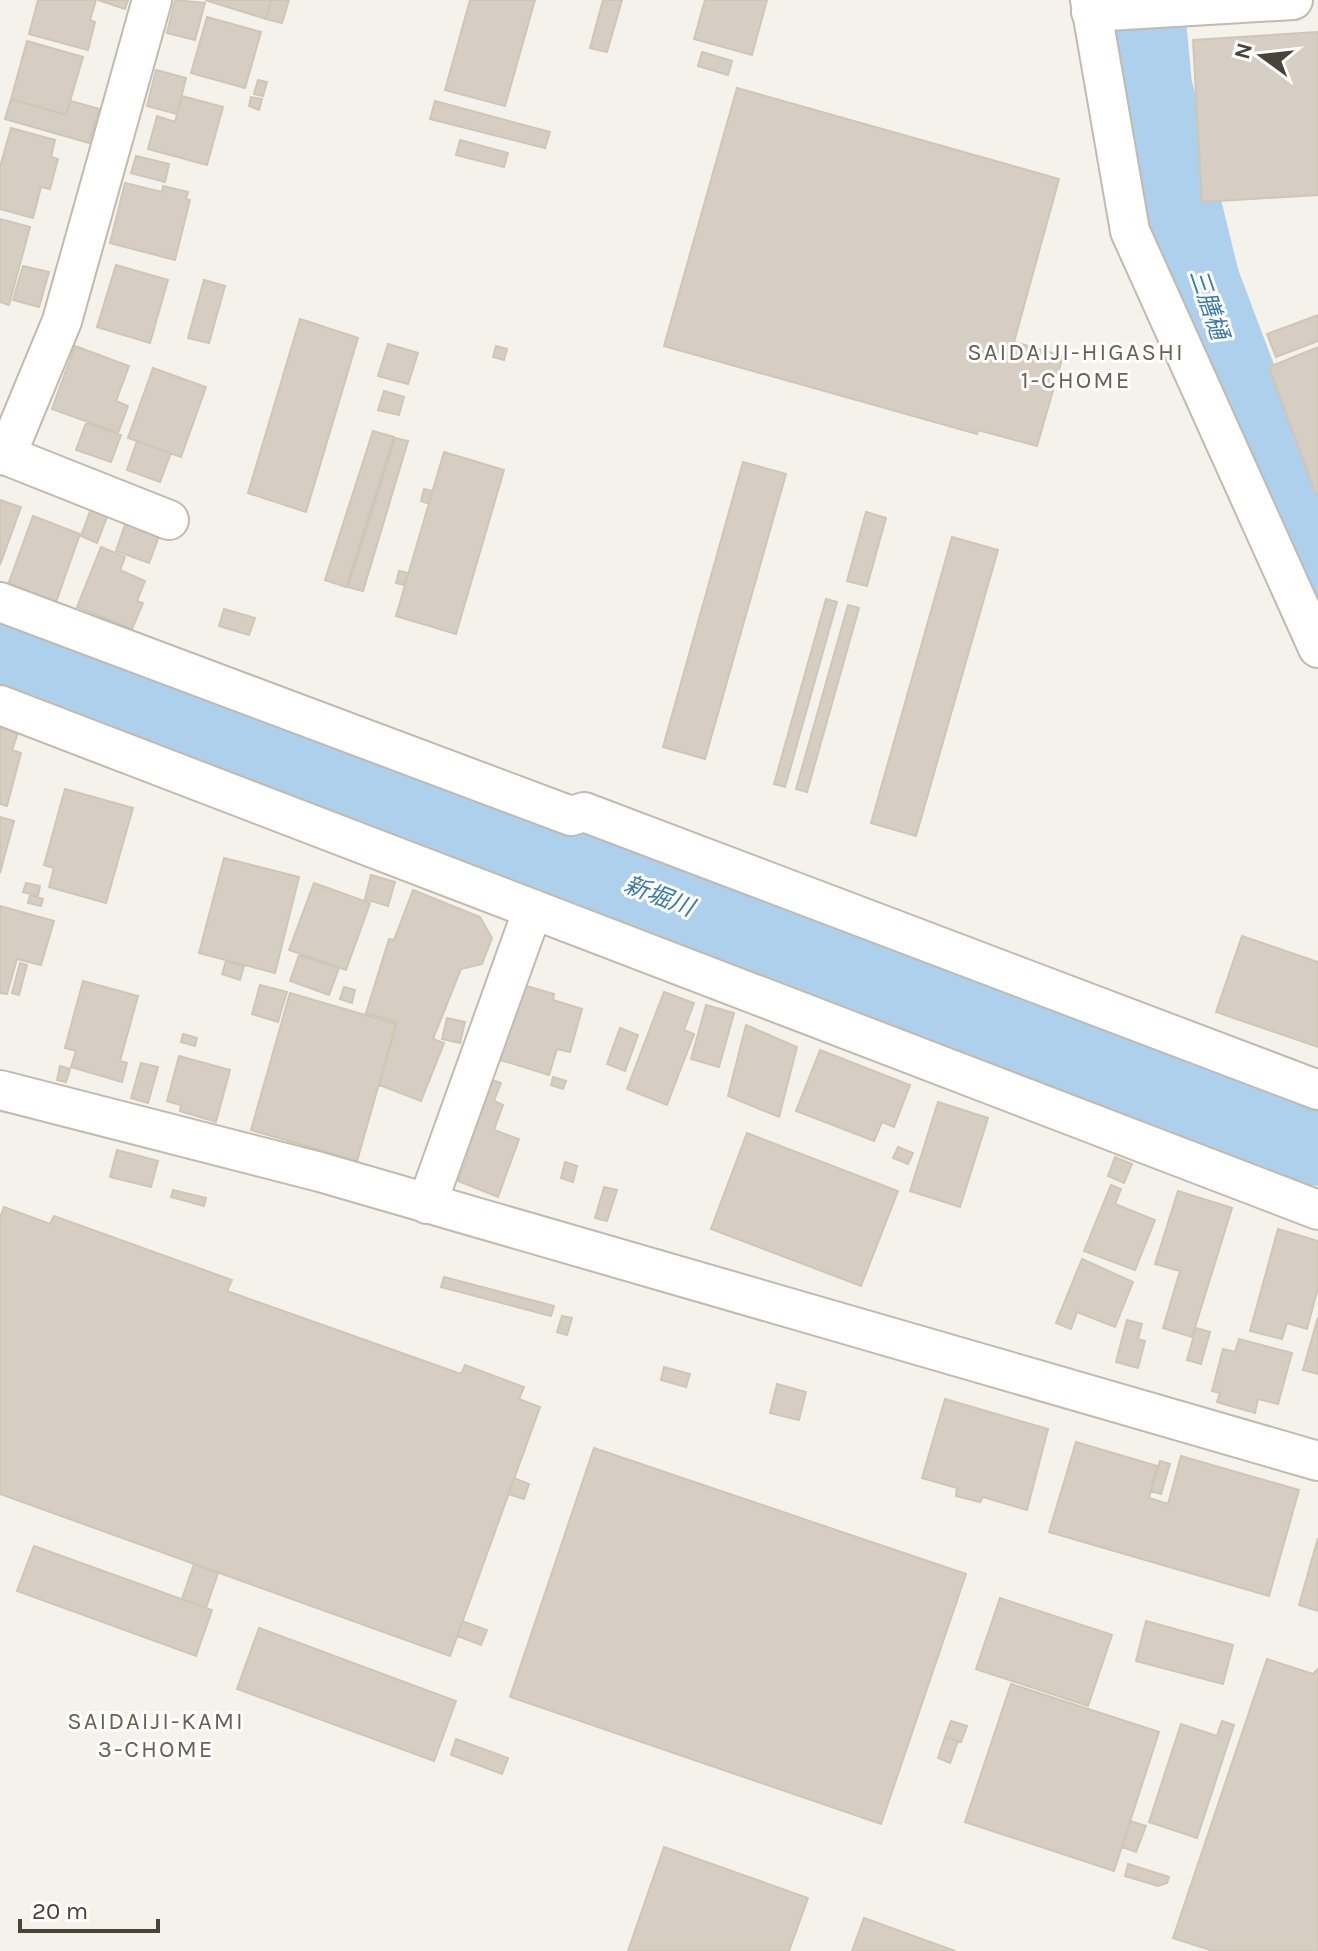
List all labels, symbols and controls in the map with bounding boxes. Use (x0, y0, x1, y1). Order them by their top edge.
north arrow (1222, 16, 1302, 96)
text: N (1229, 40, 1258, 62)
water label: 三膳樋 (1184, 265, 1235, 346)
district label: SAIDAIJI-HIGASHI 1-CHOME (967, 338, 1185, 394)
water label: 新堀川 (620, 870, 700, 923)
district label: SAIDAIJI-KAMI 3-CHOME (67, 1707, 245, 1763)
scale bar (20, 1883, 158, 1933)
text: 20 m (32, 1897, 88, 1925)

